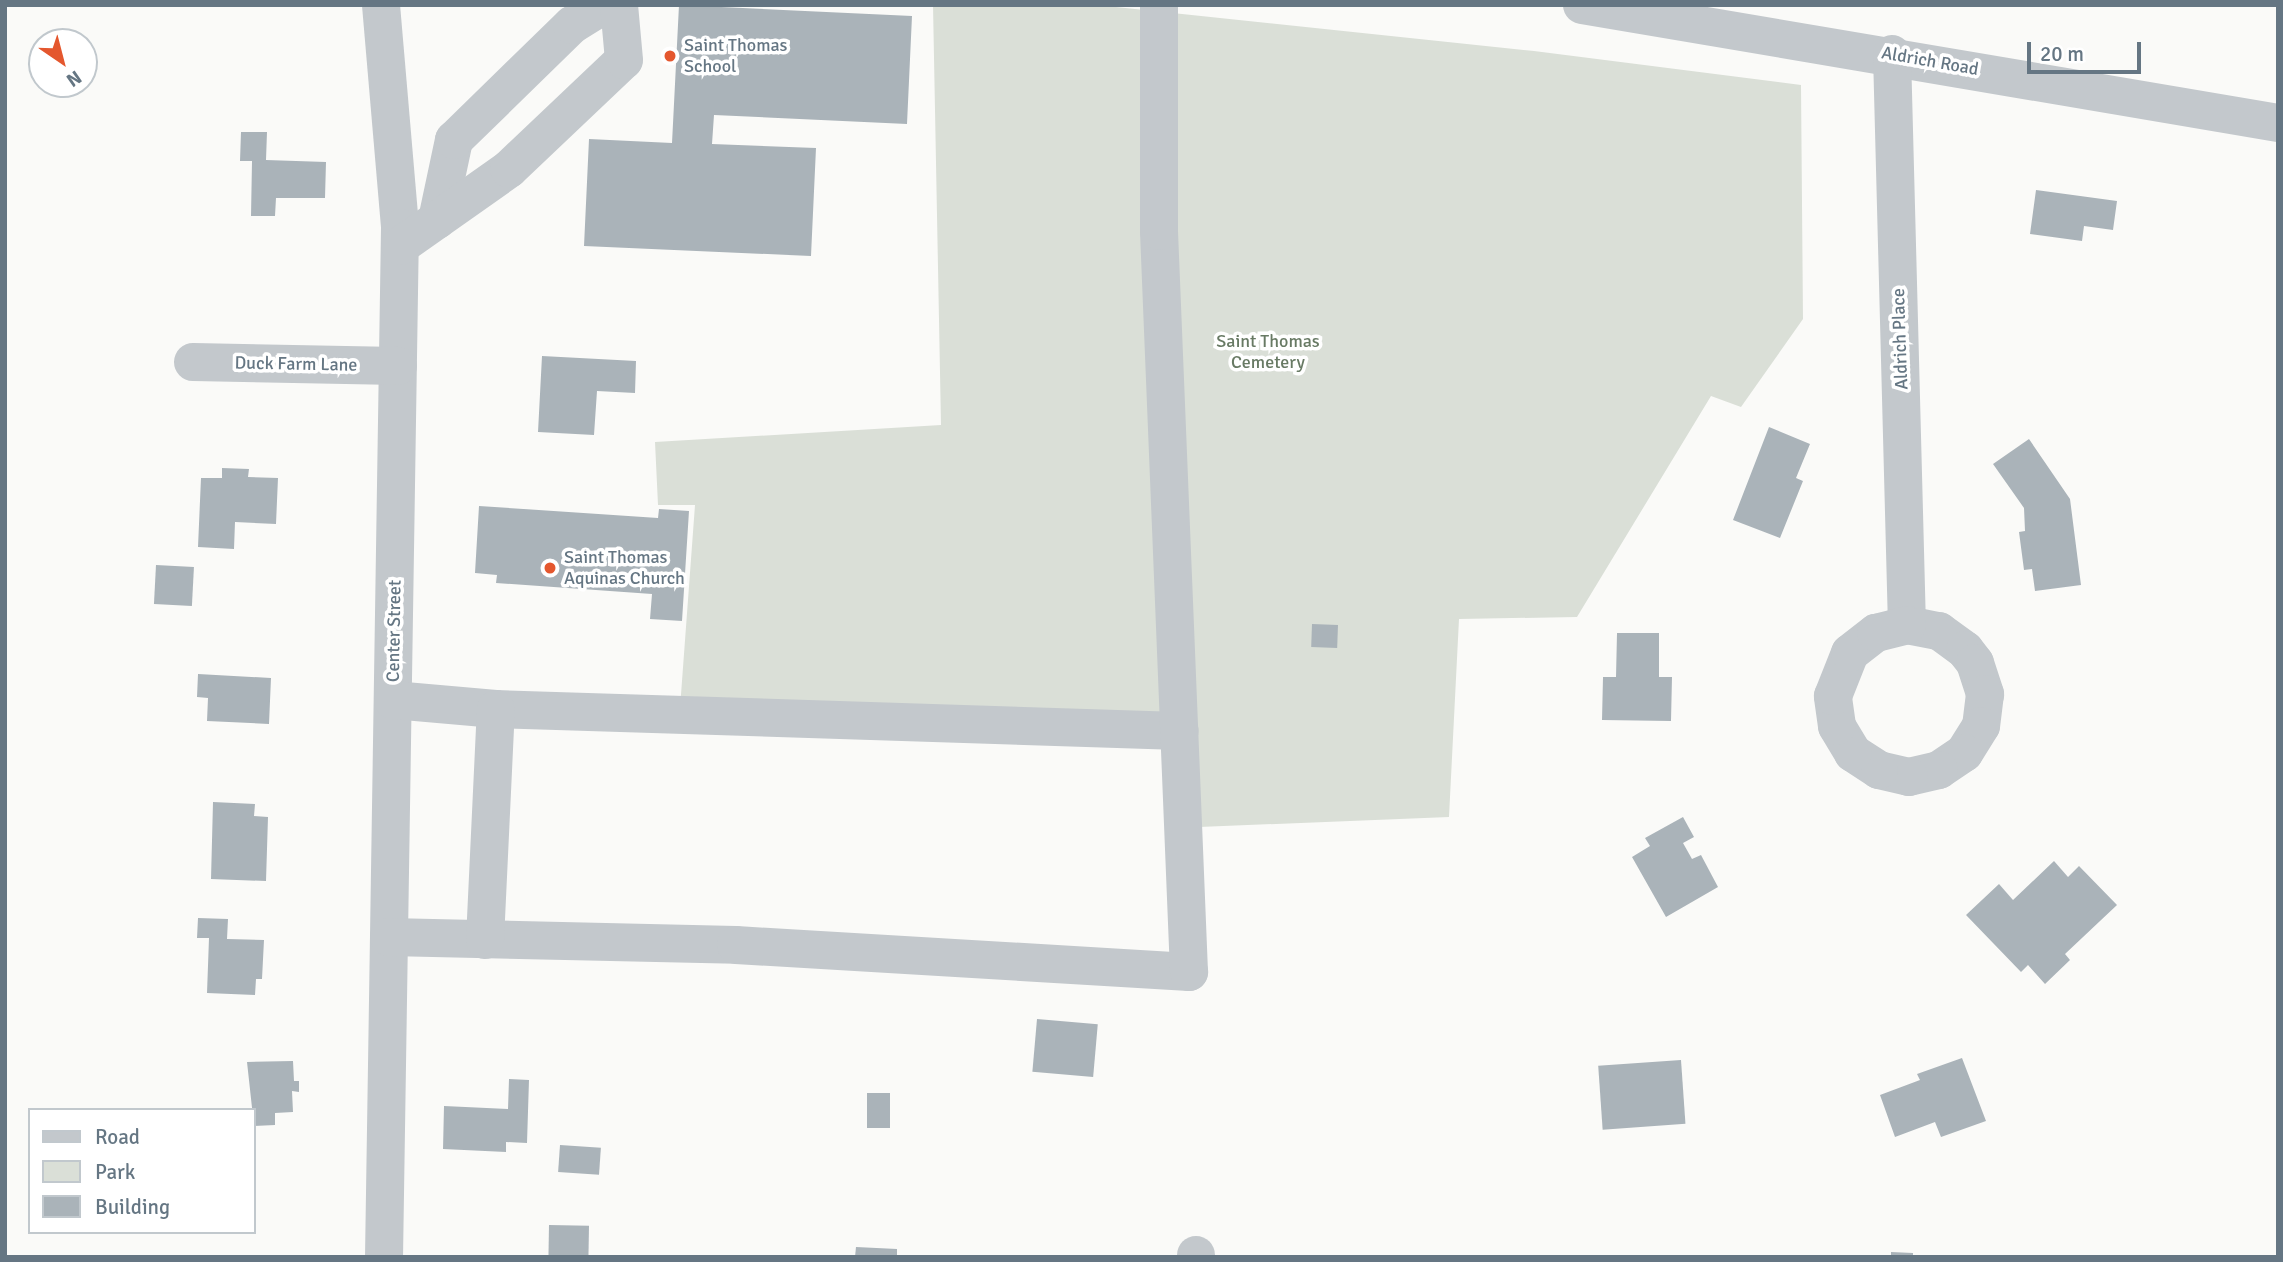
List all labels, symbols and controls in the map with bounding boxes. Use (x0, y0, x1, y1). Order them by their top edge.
north arrow (28, 28, 98, 98)
scale bar (2031, 28, 2145, 72)
place label: Saint Thomas School (684, 35, 787, 78)
text: 20 m (2040, 41, 2084, 67)
street label: Aldrich Road (1880, 42, 1980, 80)
marker: Saint Thomas School (662, 48, 678, 64)
text: N (62, 65, 86, 92)
street label: Aldrich Place (1887, 288, 1913, 390)
park label: Saint Thomas Cemetery (1216, 331, 1320, 374)
street label: Duck Farm Lane (234, 352, 358, 376)
place label: Saint Thomas Aquinas Church (564, 547, 685, 590)
marker: Saint Thomas Aquinas Church (542, 560, 558, 576)
street label: Center Street (382, 580, 406, 682)
legend (28, 1108, 256, 1234)
text: Road (95, 1124, 140, 1150)
text: Park (95, 1159, 135, 1185)
text: Building (95, 1194, 170, 1220)

